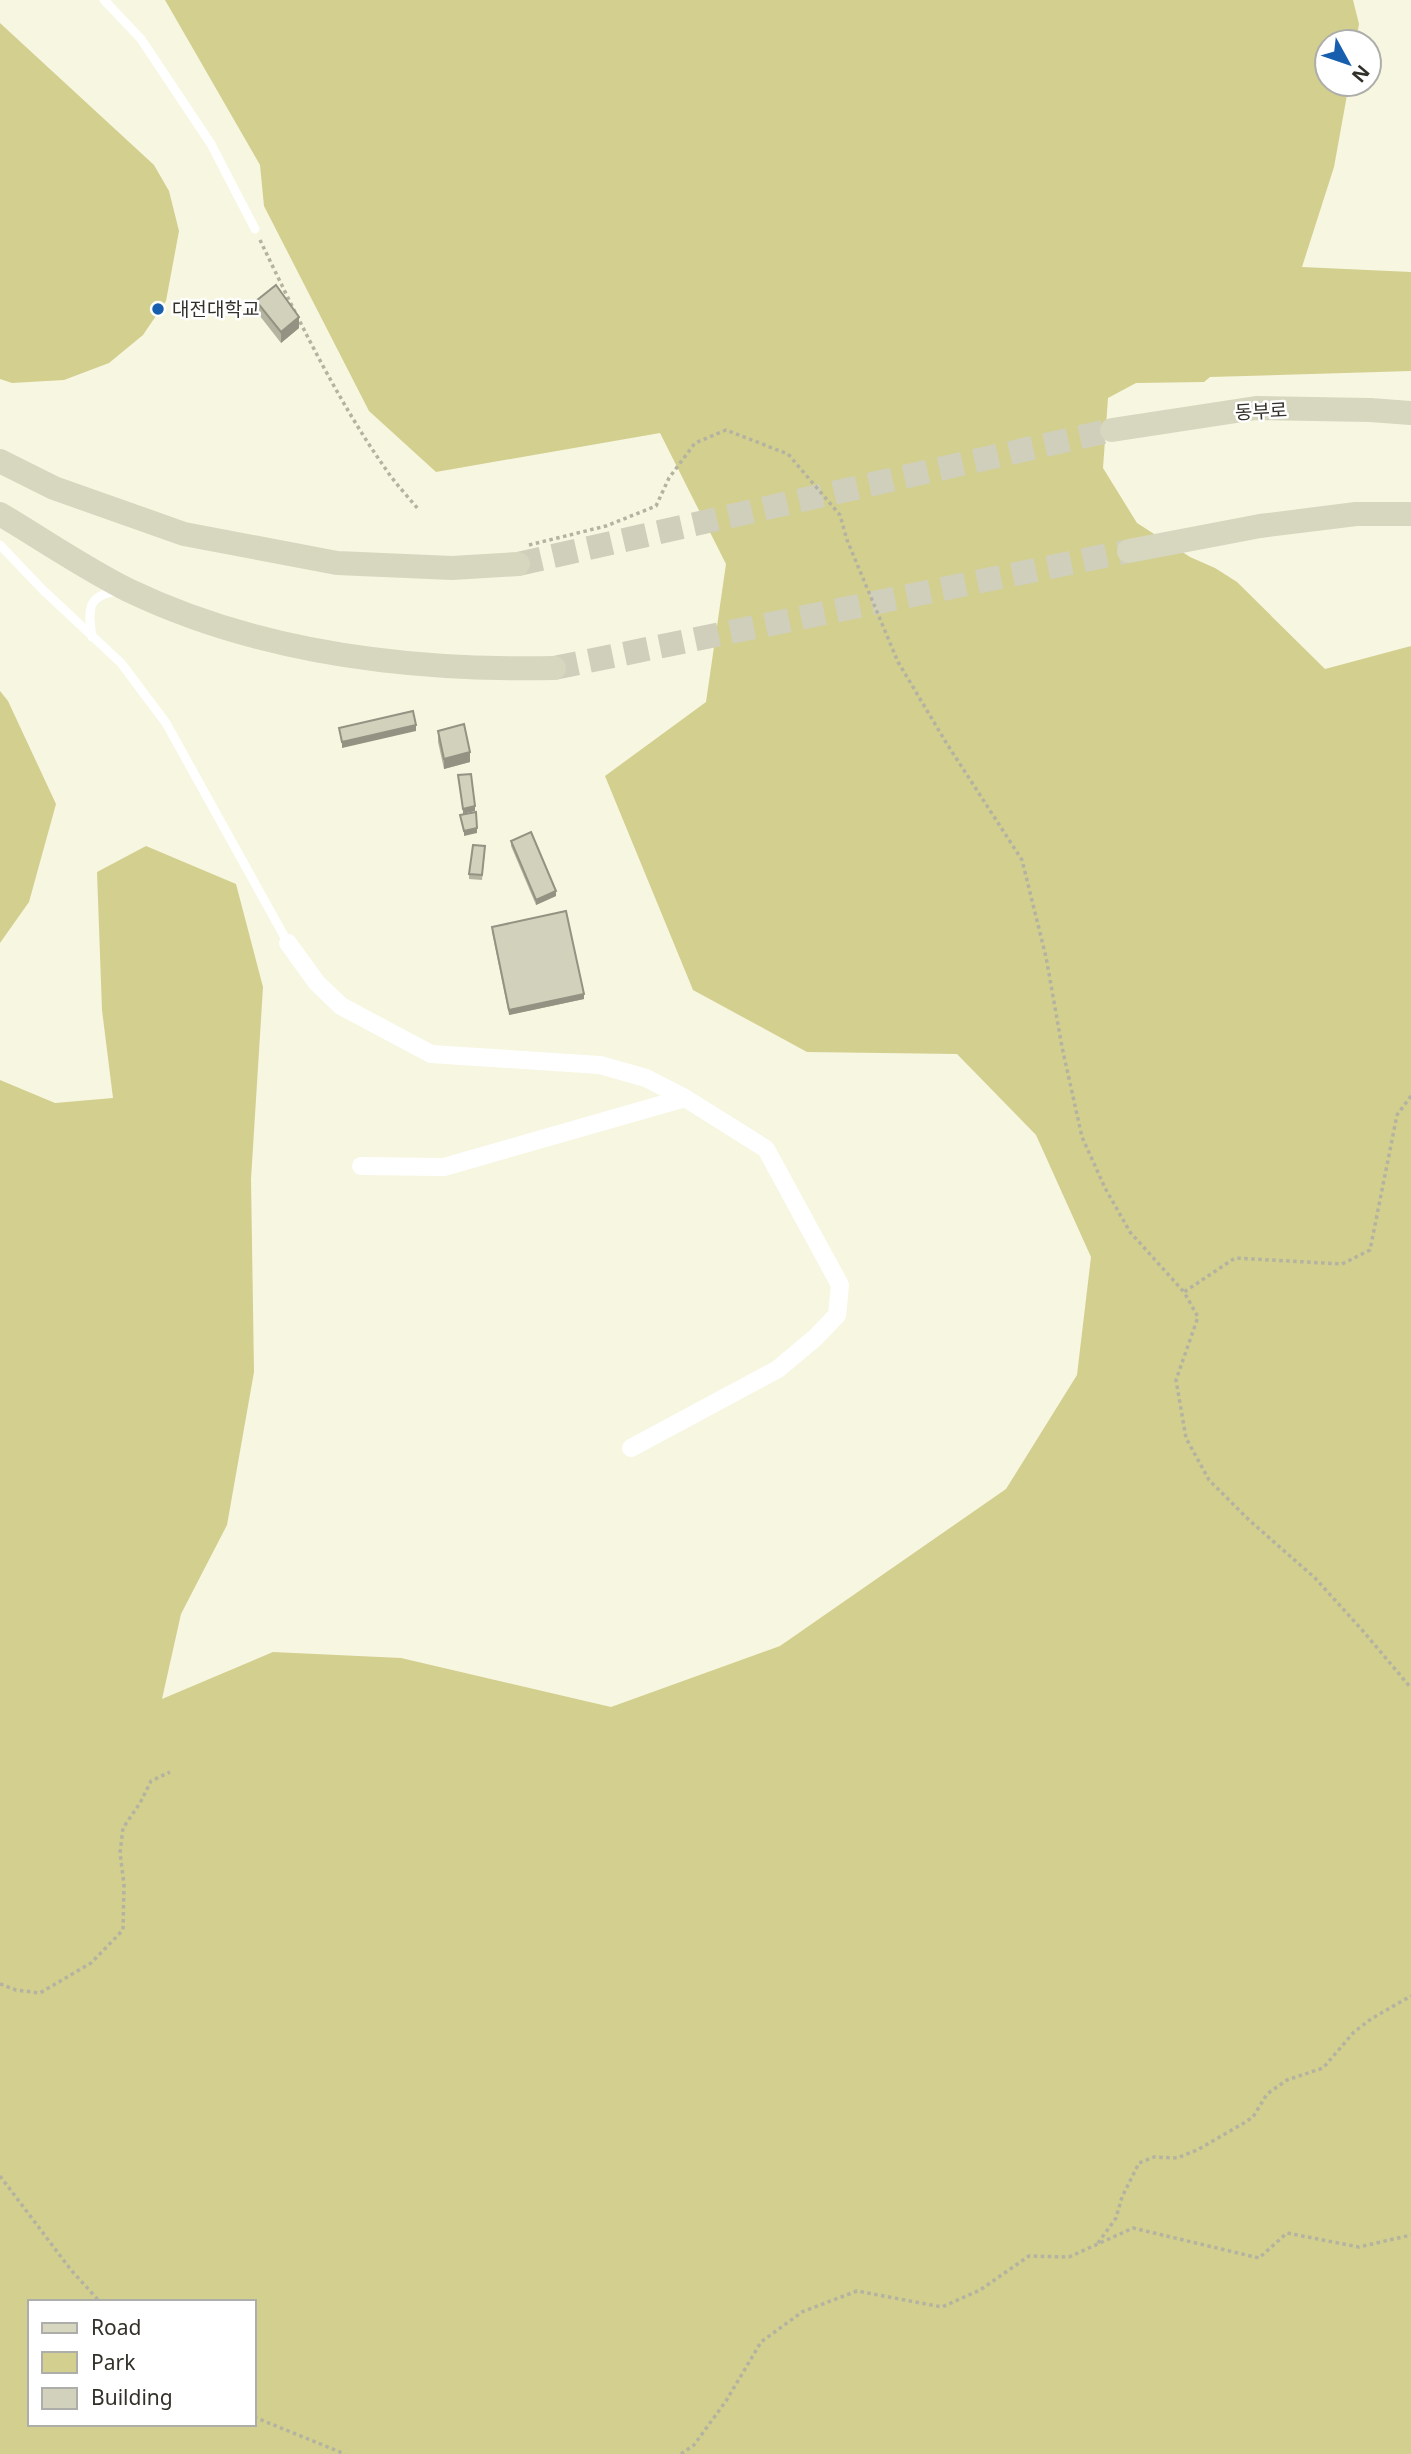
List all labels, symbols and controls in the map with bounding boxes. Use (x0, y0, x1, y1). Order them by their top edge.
north arrow (1313, 28, 1383, 98)
text: N (1346, 60, 1376, 88)
place label: 대전대학교 (172, 296, 259, 322)
marker: 대전대학교 (150, 301, 166, 317)
street label: 동부로 (1234, 397, 1288, 425)
legend (28, 2300, 256, 2426)
text: Road (91, 2313, 141, 2341)
text: Park (91, 2348, 136, 2376)
text: Building (91, 2383, 173, 2411)

